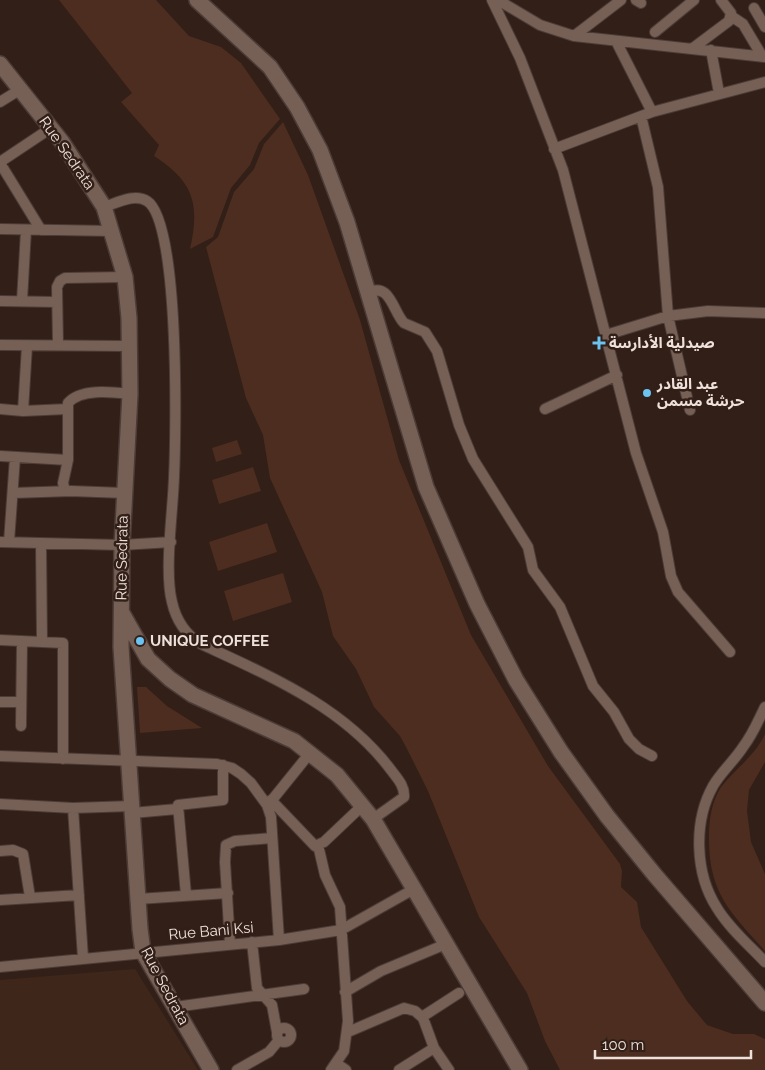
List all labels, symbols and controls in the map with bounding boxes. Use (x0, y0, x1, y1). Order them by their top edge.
street label: Rue Sedrata (35, 113, 99, 193)
place label: صيدلية الأدارسة (609, 334, 715, 352)
marker: صيدلية الأدارسة (593, 337, 605, 349)
place label: عبد القادر حرشة مسمن (656, 375, 745, 410)
marker: عبد القادر حرشة مسمن (641, 387, 653, 399)
street label: Rue Sedrata (112, 515, 132, 601)
place label: UNIQUE COFFEE (150, 632, 269, 650)
marker: UNIQUE COFFEE (134, 635, 146, 647)
street label: Rue Bani Ksi (168, 918, 254, 944)
street label: Rue Sedrata (137, 944, 193, 1028)
scale bar (595, 1028, 751, 1060)
text: 100 m (602, 1036, 644, 1054)

